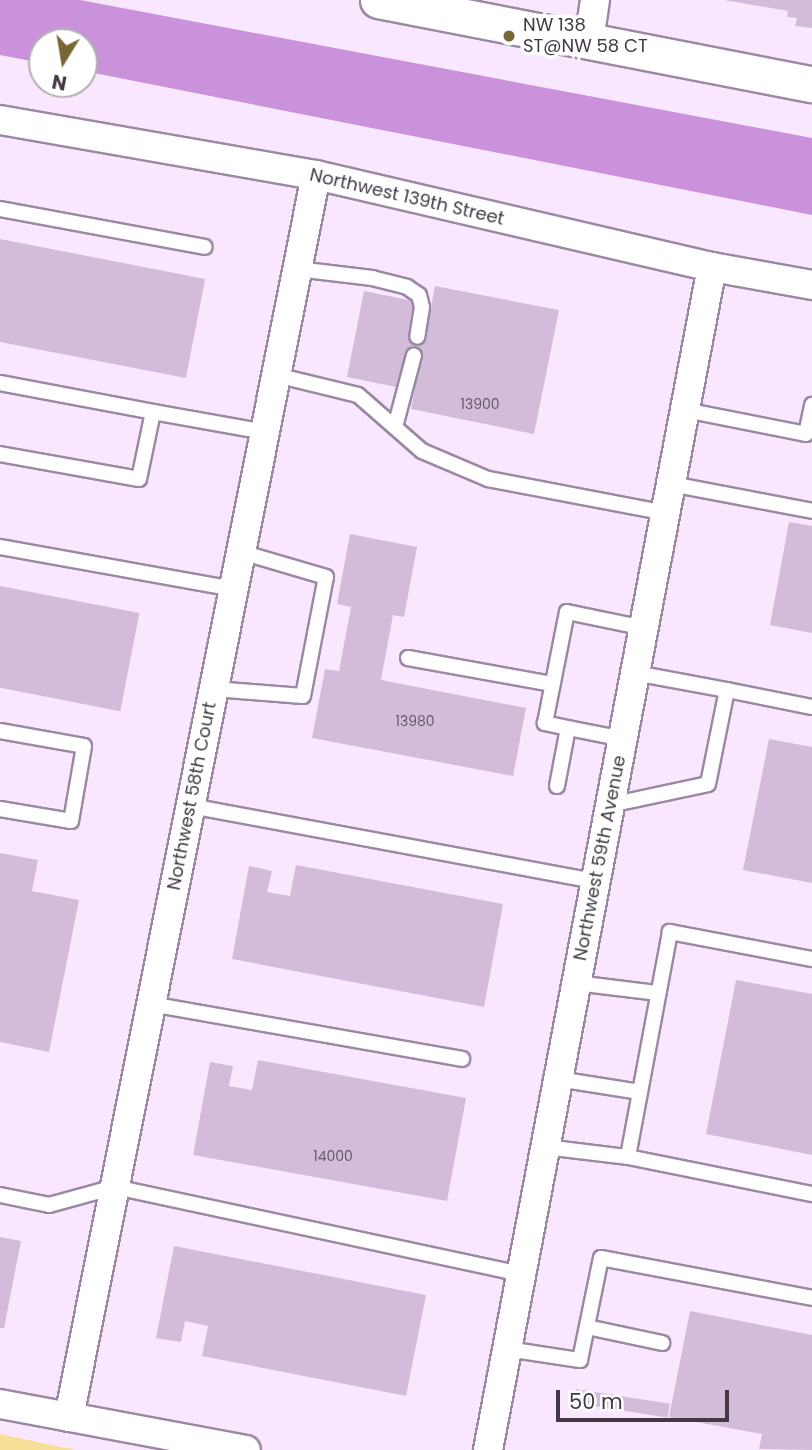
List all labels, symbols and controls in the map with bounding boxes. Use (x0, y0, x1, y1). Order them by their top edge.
place label: NW 138 ST@NW 58 CT (523, 15, 648, 58)
north arrow (28, 28, 98, 98)
marker: NW 138 ST@NW 58 CT (501, 28, 517, 44)
text: N (50, 68, 69, 97)
street label: Northwest 139th Street (308, 164, 506, 230)
house number: 13900 (460, 396, 500, 412)
street label: Northwest 58th Court (163, 700, 221, 892)
house number: 13980 (395, 713, 435, 729)
street label: Northwest 59th Avenue (569, 753, 631, 963)
house number: 14000 (313, 1148, 353, 1164)
scale bar (560, 1376, 733, 1420)
text: 50 m (569, 1387, 623, 1416)

